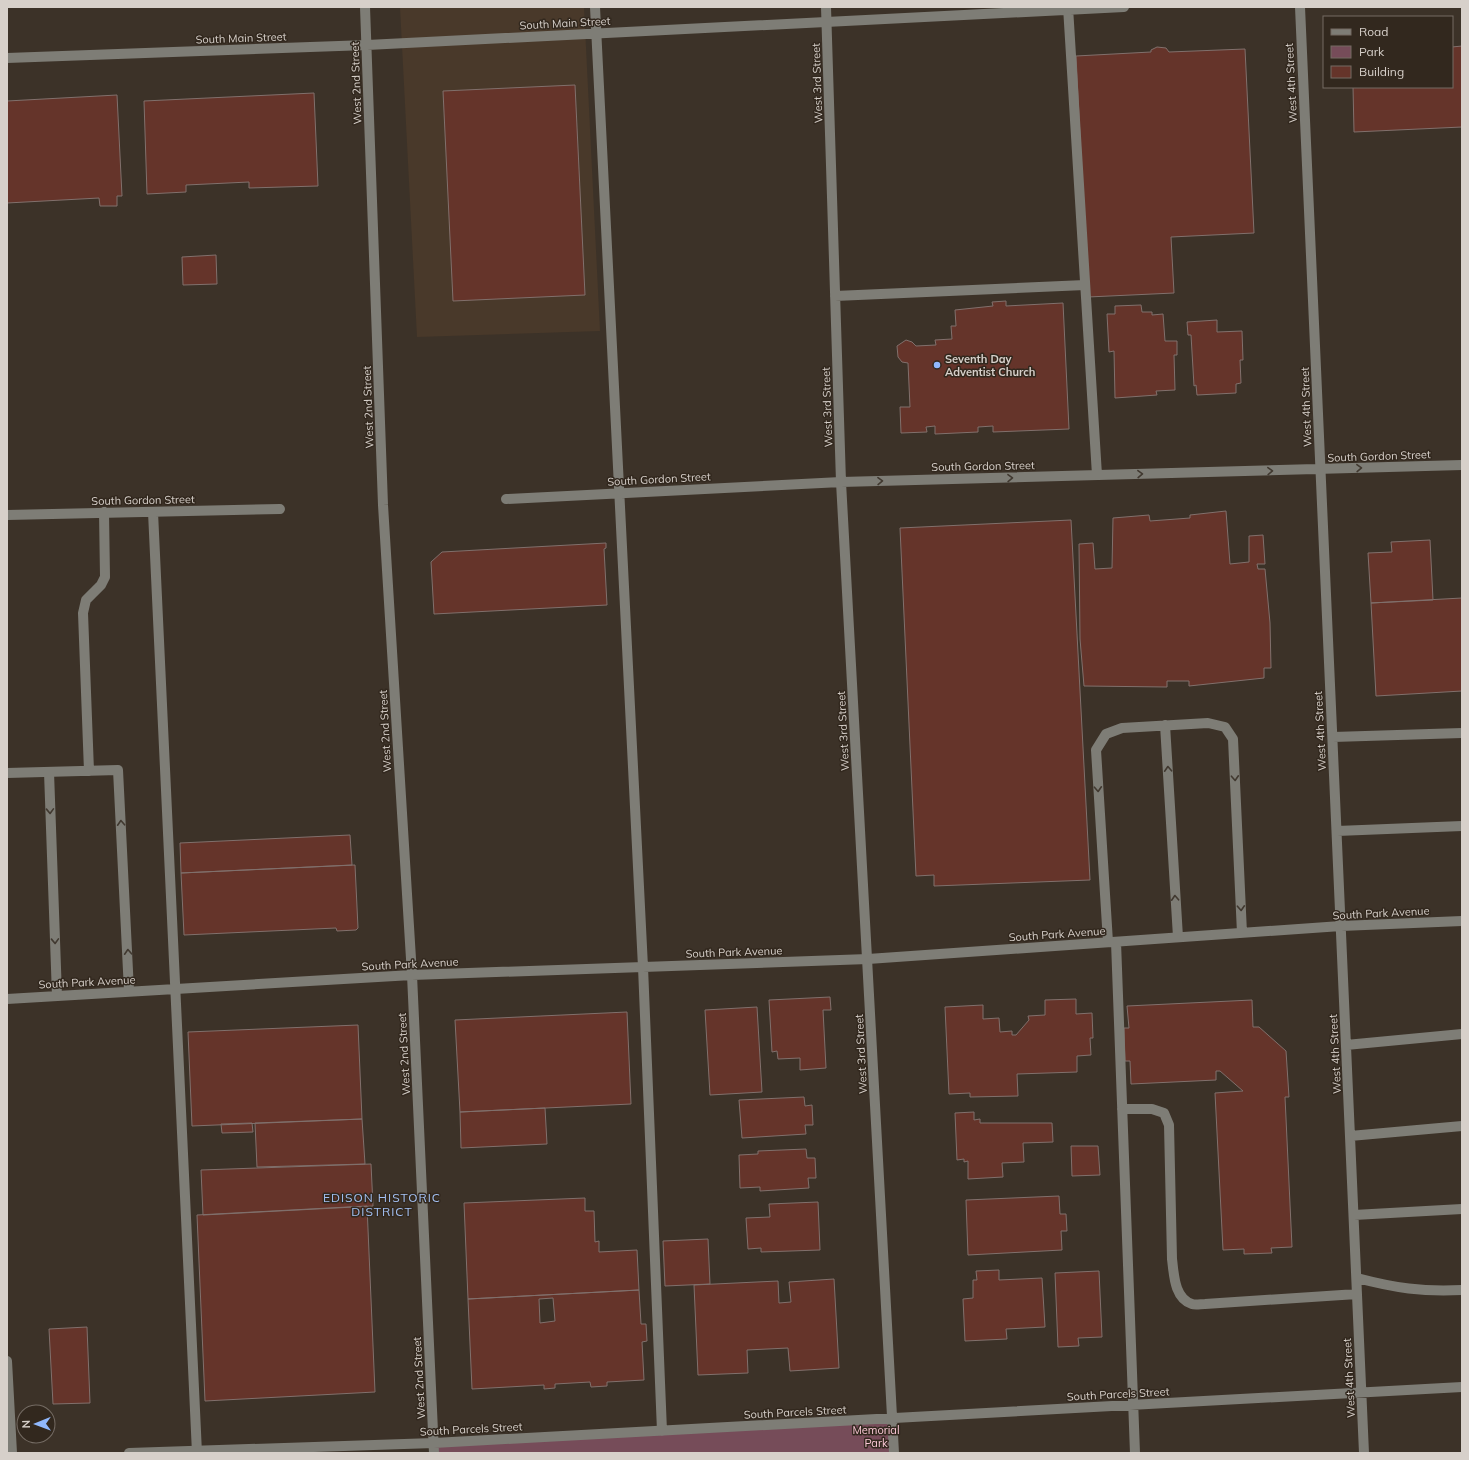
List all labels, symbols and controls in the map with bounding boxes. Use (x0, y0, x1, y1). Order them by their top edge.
street label: South Main Street (519, 14, 611, 32)
legend (1323, 16, 1453, 88)
text: Road (1359, 24, 1388, 39)
street label: South Main Street (195, 29, 287, 47)
street label: West 2nd Street (348, 41, 364, 125)
street label: West 3rd Street (809, 43, 825, 123)
street label: West 4th Street (1282, 43, 1300, 123)
text: Park (1359, 44, 1385, 59)
text: Building (1359, 64, 1404, 79)
place label: Seventh Day Adventist Church (945, 352, 1035, 379)
marker: Seventh Day Adventist Church (932, 360, 942, 370)
street label: West 2nd Street (360, 365, 376, 449)
street label: West 3rd Street (819, 367, 835, 447)
street label: West 4th Street (1298, 367, 1314, 447)
street label: South Gordon Street (1327, 447, 1431, 465)
street label: South Gordon Street (931, 458, 1035, 474)
one-way arrow (1356, 464, 1362, 472)
one-way arrow (1267, 466, 1273, 475)
street label: South Gordon Street (607, 469, 711, 489)
one-way arrow (1137, 470, 1143, 478)
one-way arrow (1007, 473, 1013, 482)
one-way arrow (877, 477, 883, 485)
street label: South Gordon Street (91, 492, 195, 508)
street label: West 2nd Street (376, 689, 394, 773)
street label: West 3rd Street (834, 690, 852, 771)
street label: West 4th Street (1311, 691, 1329, 771)
one-way arrow (1163, 766, 1172, 772)
one-way arrow (1231, 775, 1239, 781)
one-way arrow (1094, 786, 1103, 792)
one-way arrow (46, 808, 54, 814)
one-way arrow (117, 820, 125, 826)
one-way arrow (1171, 895, 1180, 901)
street label: South Park Avenue (1332, 903, 1430, 923)
one-way arrow (1236, 905, 1245, 911)
street label: South Park Avenue (1008, 924, 1106, 944)
one-way arrow (51, 938, 59, 944)
street label: South Park Avenue (685, 943, 783, 961)
one-way arrow (123, 949, 132, 955)
street label: South Park Avenue (361, 954, 459, 974)
street label: South Park Avenue (38, 972, 136, 992)
street label: West 2nd Street (395, 1012, 413, 1096)
street label: West 3rd Street (852, 1013, 870, 1094)
street label: West 4th Street (1326, 1014, 1344, 1094)
district label: EDISON HISTORIC DISTRICT (323, 1190, 441, 1219)
street label: West 2nd Street (410, 1336, 428, 1420)
street label: West 4th Street (1340, 1338, 1358, 1418)
street label: South Parcels Street (1066, 1384, 1170, 1404)
street label: South Parcels Street (743, 1402, 847, 1422)
north arrow (16, 1404, 56, 1444)
street label: South Parcels Street (419, 1419, 523, 1439)
text: N (19, 1420, 33, 1428)
park label: Memorial Park (852, 1423, 900, 1450)

